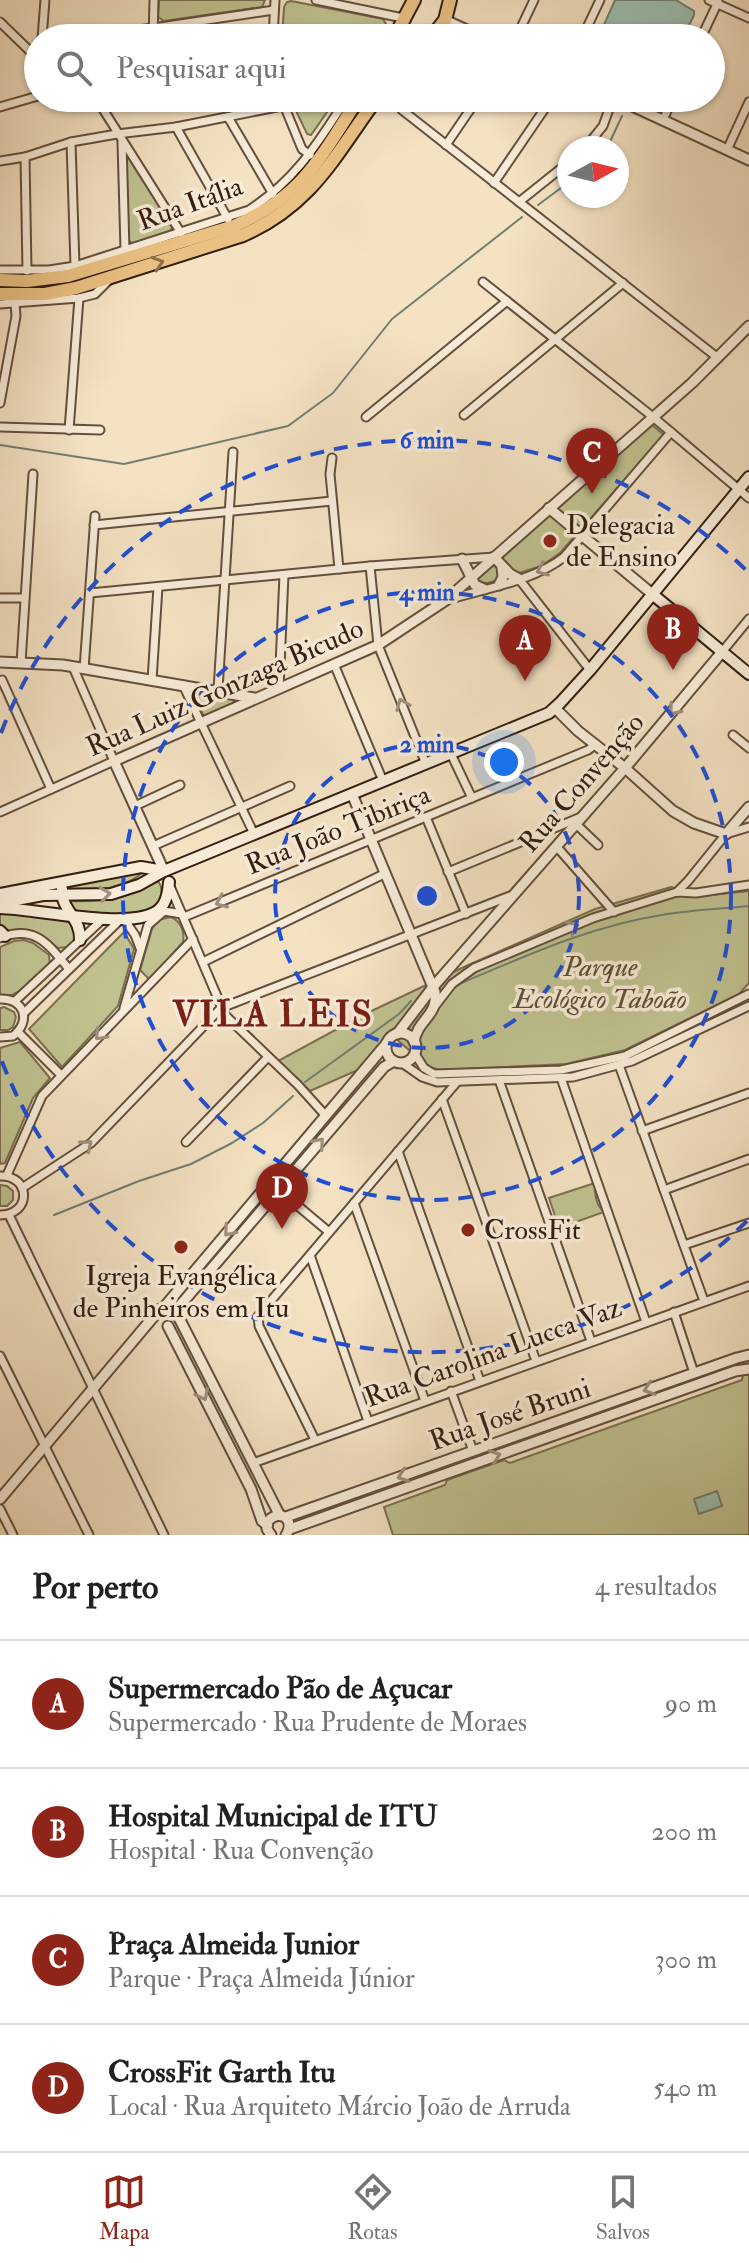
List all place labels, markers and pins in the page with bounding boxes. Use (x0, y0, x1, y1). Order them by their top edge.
pin: C (566, 428, 618, 494)
place label: Delegacia de Ensino (566, 508, 677, 575)
marker: Delegacia de Ensino (541, 532, 559, 550)
pin: B (647, 604, 699, 670)
pin: A (499, 615, 551, 681)
centre of rings (413, 882, 441, 910)
pin: D (256, 1163, 308, 1229)
place label: CrossFit (484, 1213, 581, 1248)
marker: CrossFit (459, 1221, 477, 1239)
marker: Igreja Evangélica de Pinheiros em Itu (172, 1238, 190, 1256)
place label: Igreja Evangélica de Pinheiros em Itu (73, 1259, 289, 1326)

